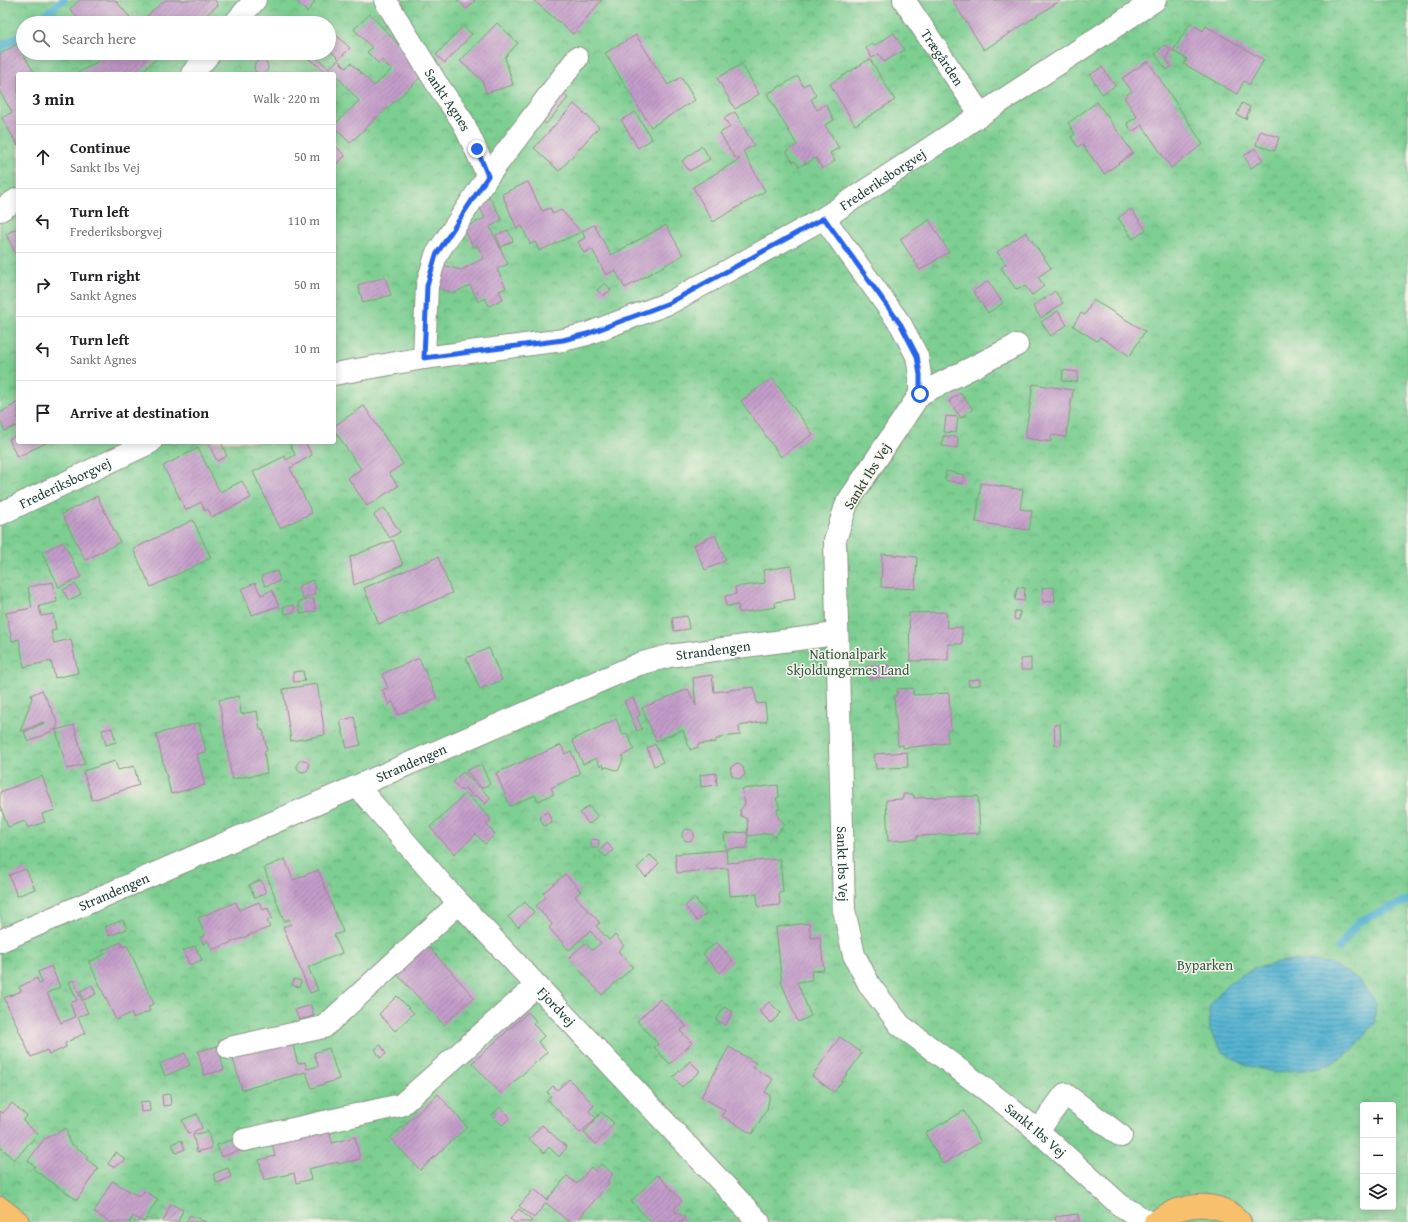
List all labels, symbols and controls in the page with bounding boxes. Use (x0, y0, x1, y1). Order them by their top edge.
search box (16, 16, 336, 60)
street label: Trægården (916, 25, 969, 90)
icon: search (30, 27, 52, 49)
text: Search here (62, 28, 136, 49)
street label: Sankt Agnes (420, 64, 476, 135)
text: 3 min (32, 86, 74, 111)
text: Walk · 220 m (253, 89, 320, 108)
text: Continue (70, 137, 131, 158)
route end (468, 140, 486, 158)
street label: Frederiksborgvej (836, 144, 930, 215)
icon: ahead (32, 146, 54, 168)
text: 50 m (294, 147, 320, 166)
text: Sankt Ibs Vej (70, 158, 140, 177)
text: Turn left (70, 201, 129, 222)
icon: left (32, 210, 54, 232)
text: 110 m (288, 211, 320, 230)
text: Frederiksborgvej (70, 222, 162, 241)
text: Turn right (70, 265, 141, 286)
icon: right (32, 274, 54, 296)
text: 50 m (294, 275, 320, 294)
text: Sankt Agnes (70, 286, 137, 305)
text: Turn left (70, 329, 129, 350)
icon: left (32, 338, 54, 360)
text: 10 m (294, 339, 320, 358)
text: Sankt Agnes (70, 350, 137, 369)
route start (911, 385, 929, 403)
icon: arrive (32, 402, 54, 424)
text: Arrive at destination (70, 402, 209, 423)
street label: Sankt Ibs Vej (839, 439, 895, 513)
street label: Frederiksborgvej (16, 453, 114, 513)
street label: Strandengen (674, 635, 752, 665)
park label: Nationalpark Skjoldungernes Land (787, 644, 910, 680)
street label: Strandengen (373, 739, 450, 787)
street label: Sankt Ibs Vej (832, 826, 854, 902)
street label: Strandengen (75, 867, 152, 916)
park label: Byparken (1177, 955, 1233, 975)
street label: Fjordvej (533, 982, 580, 1031)
street label: Sankt Ibs Vej (1001, 1098, 1071, 1162)
map controls (1360, 1102, 1396, 1210)
button: + (1360, 1102, 1396, 1138)
button: − (1360, 1138, 1396, 1174)
button: layers (1360, 1174, 1396, 1210)

